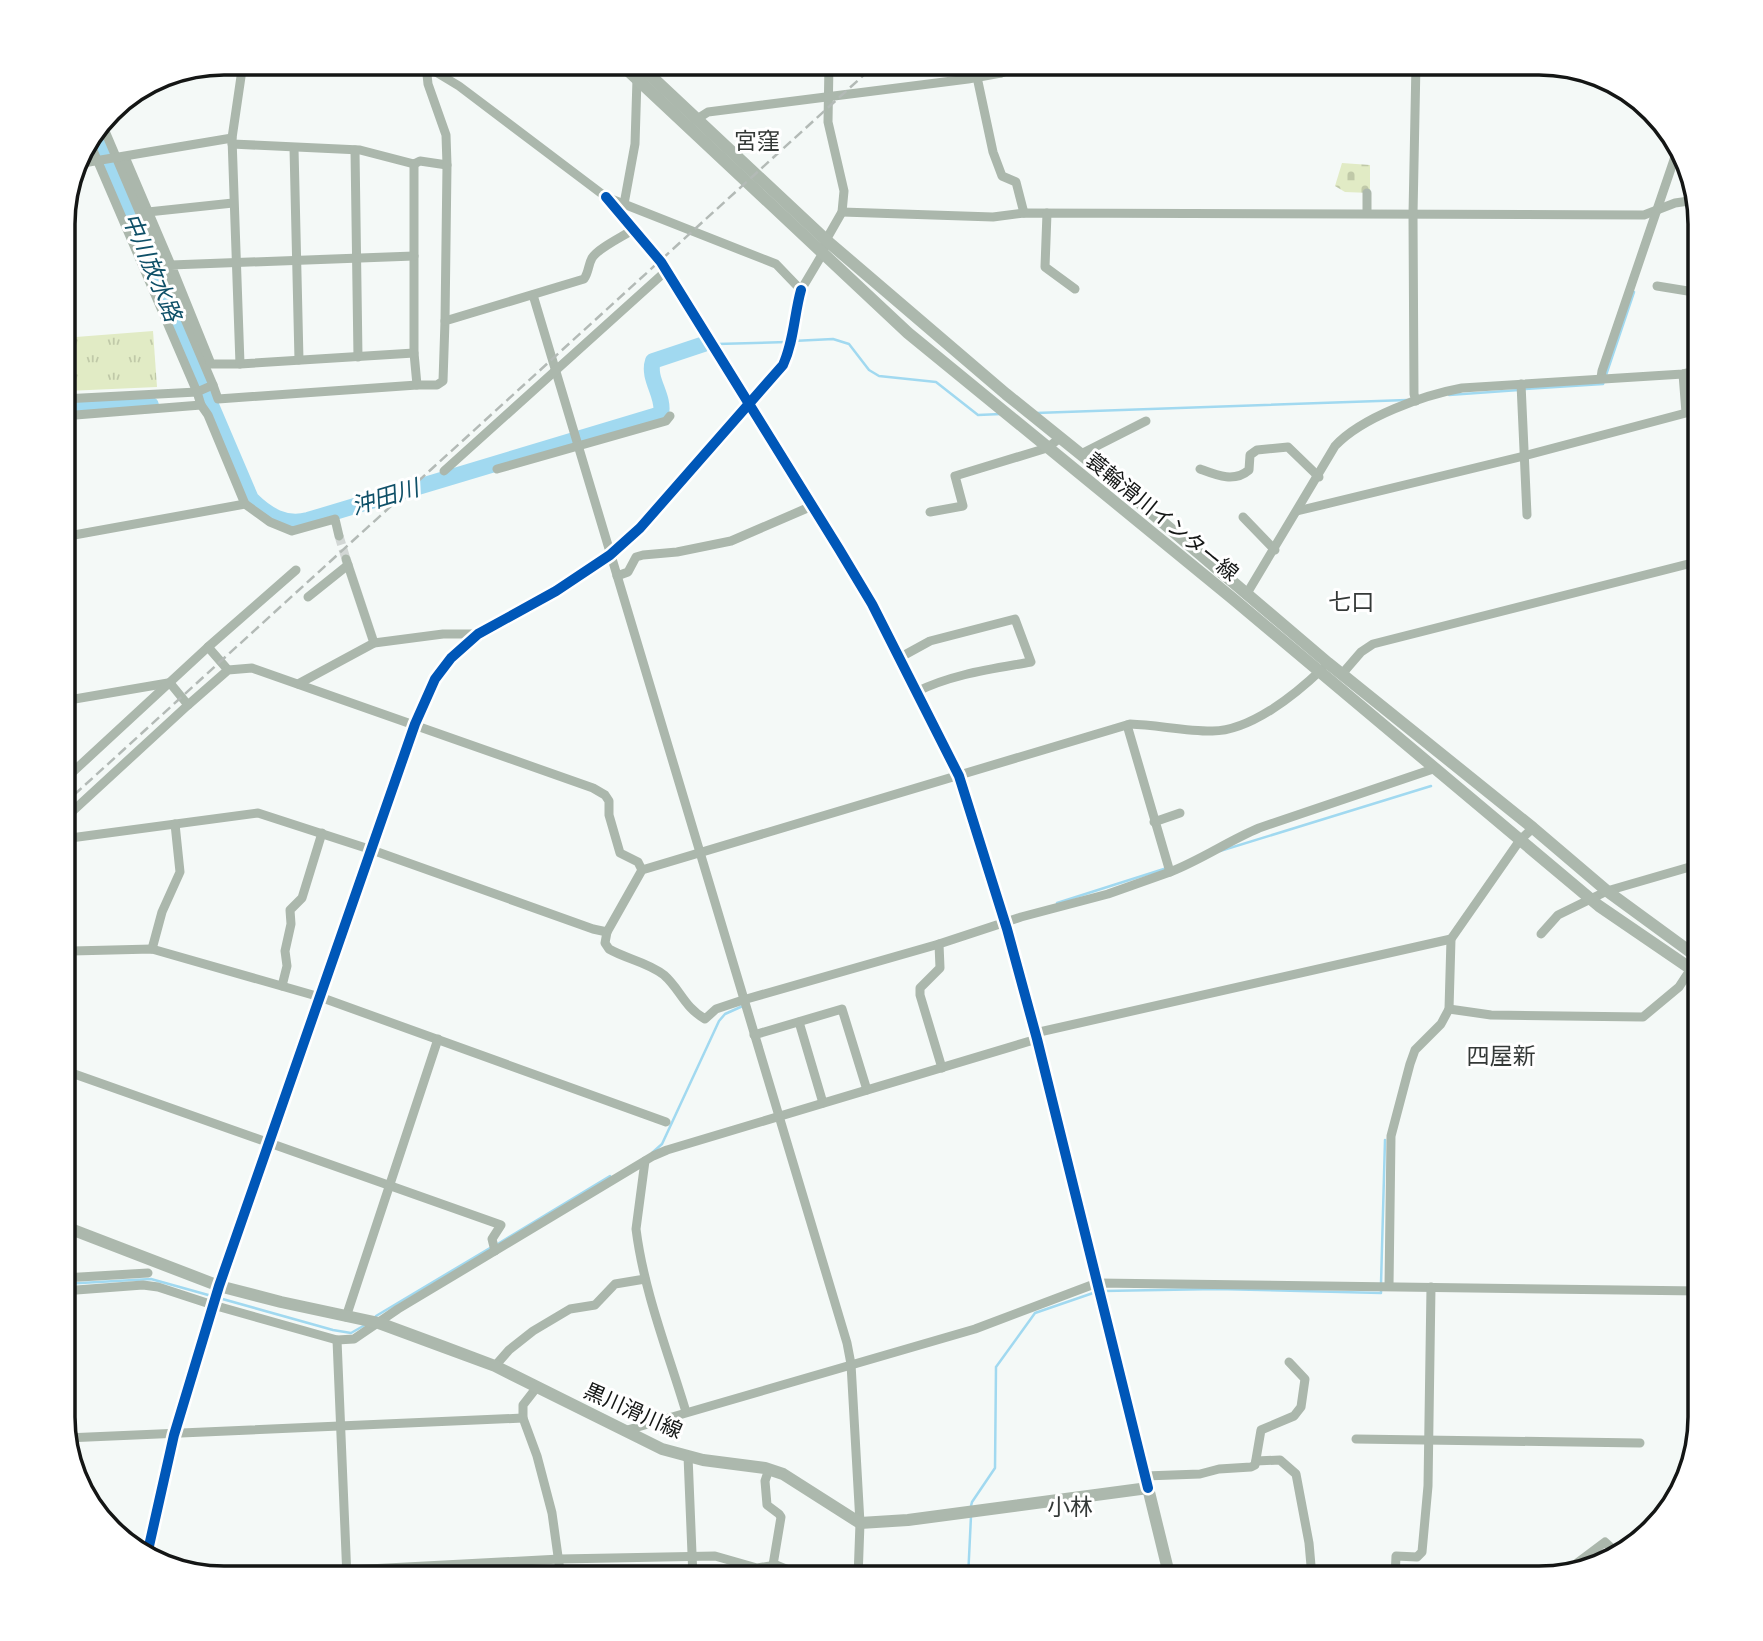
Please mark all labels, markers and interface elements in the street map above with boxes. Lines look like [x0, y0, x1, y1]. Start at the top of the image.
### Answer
district label: 宮窪 [734, 124, 780, 156]
water label: 中川放水路 [116, 207, 191, 328]
street label: 蓑輪滑川インター線 [1080, 446, 1245, 587]
water label: 沖田川 [347, 470, 425, 521]
district label: 七口 [1328, 585, 1374, 617]
district label: 四屋新 [1467, 1039, 1536, 1071]
street label: 黒川滑川線 [580, 1376, 687, 1444]
district label: 小林 [1047, 1490, 1093, 1522]

